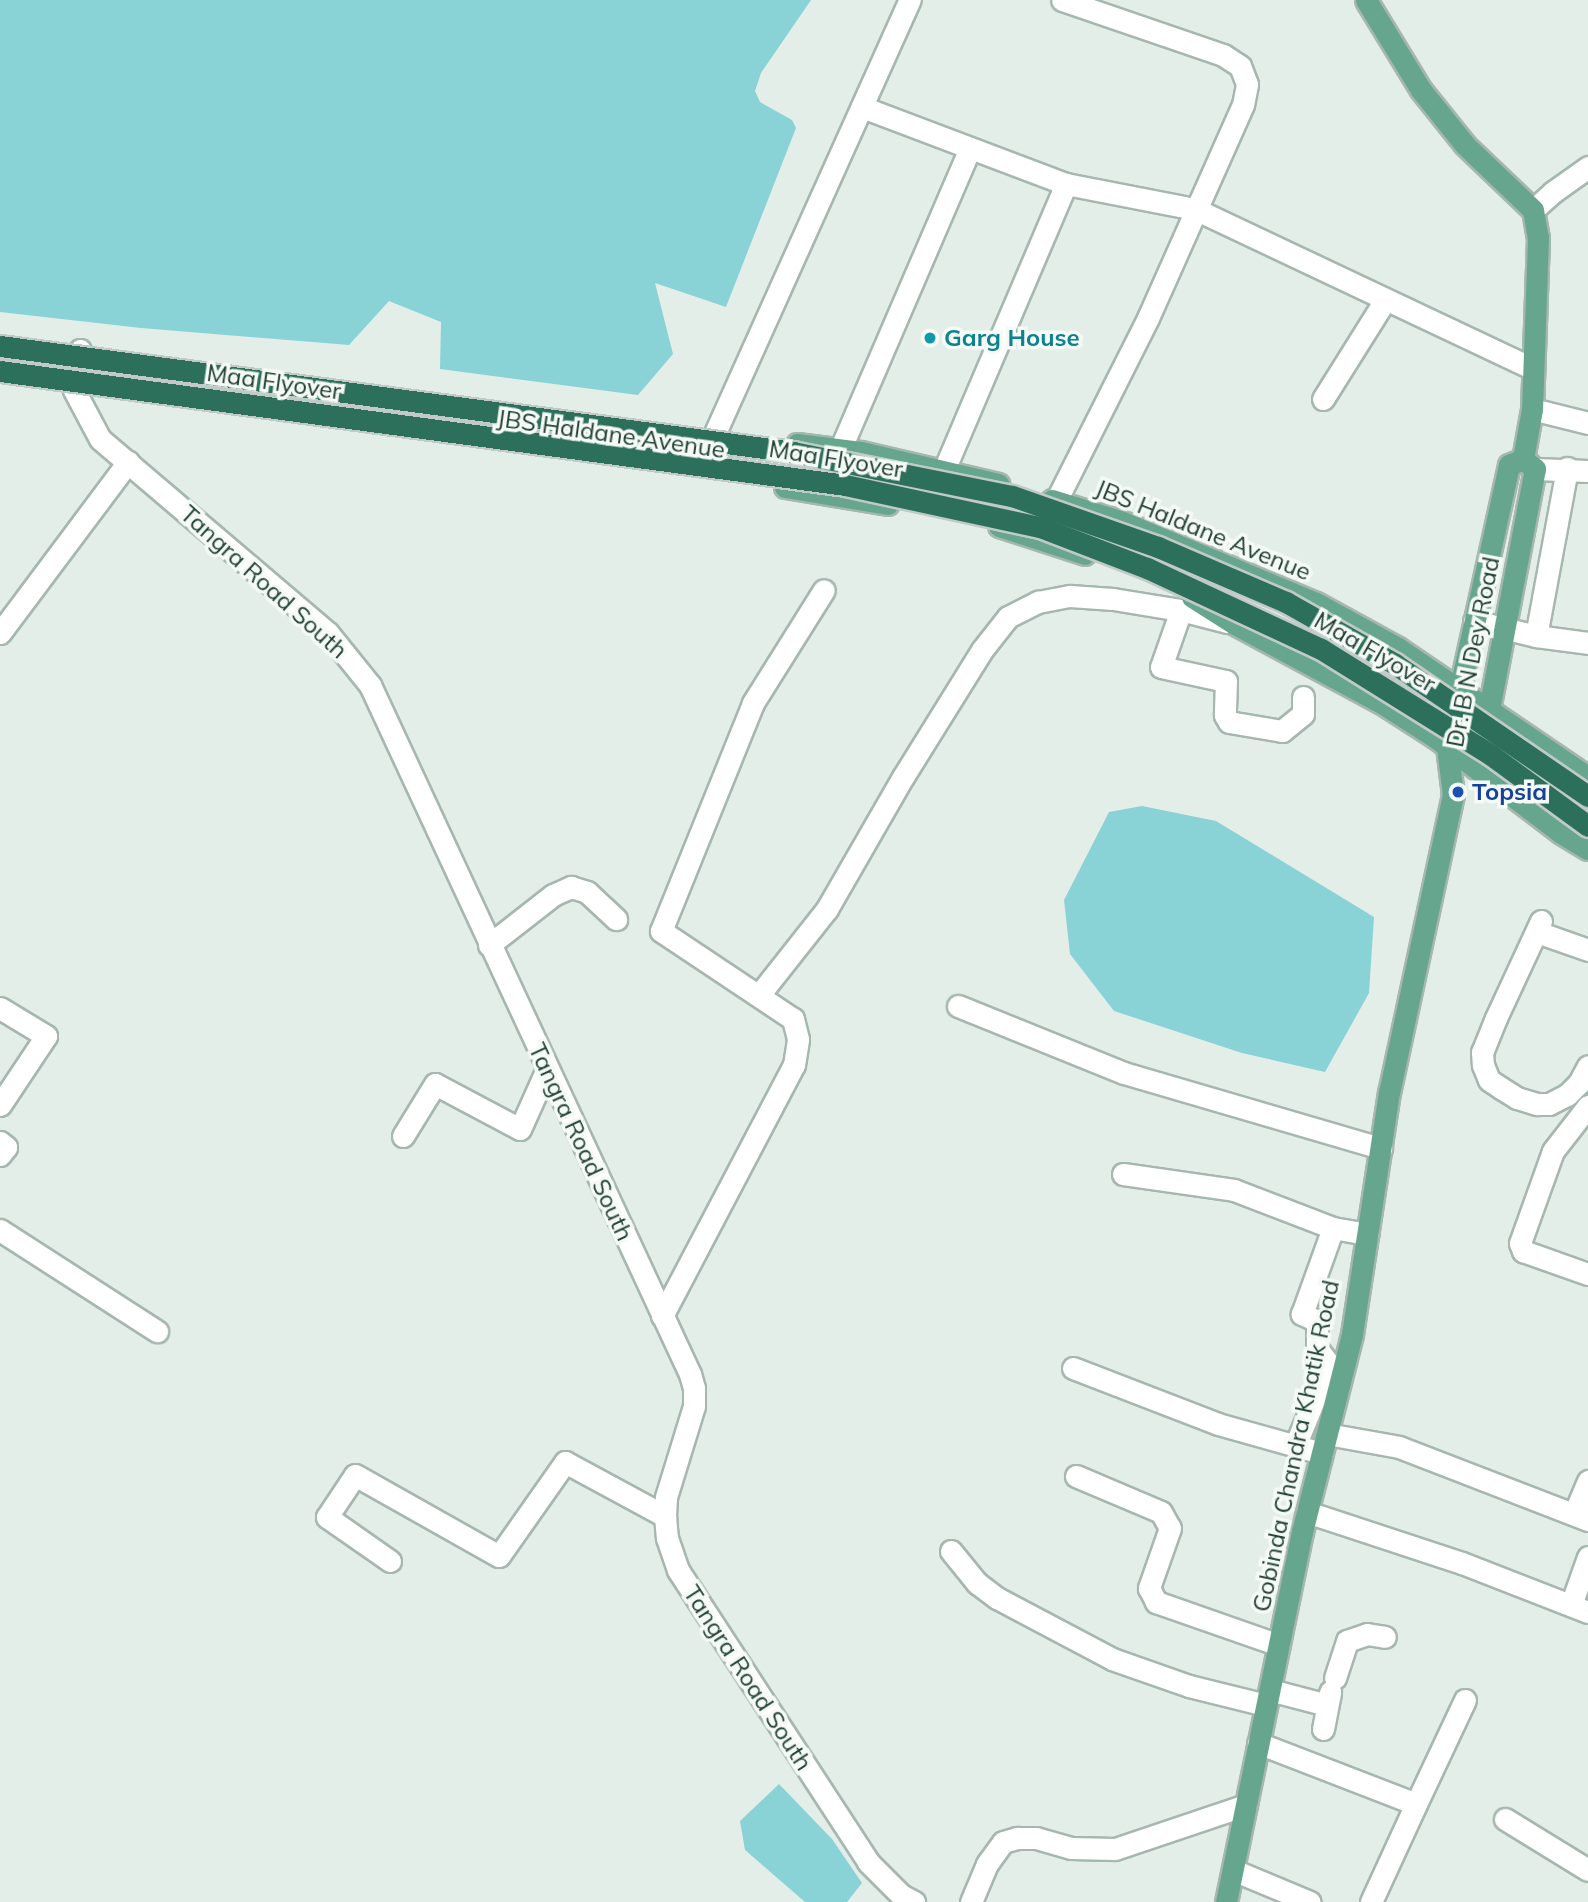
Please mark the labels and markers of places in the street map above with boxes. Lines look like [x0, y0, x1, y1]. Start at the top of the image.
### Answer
place label: Garg House [944, 324, 1080, 352]
marker: Garg House [922, 330, 938, 346]
place label: Topsia [1472, 778, 1547, 806]
marker: Topsia [1450, 784, 1466, 800]

